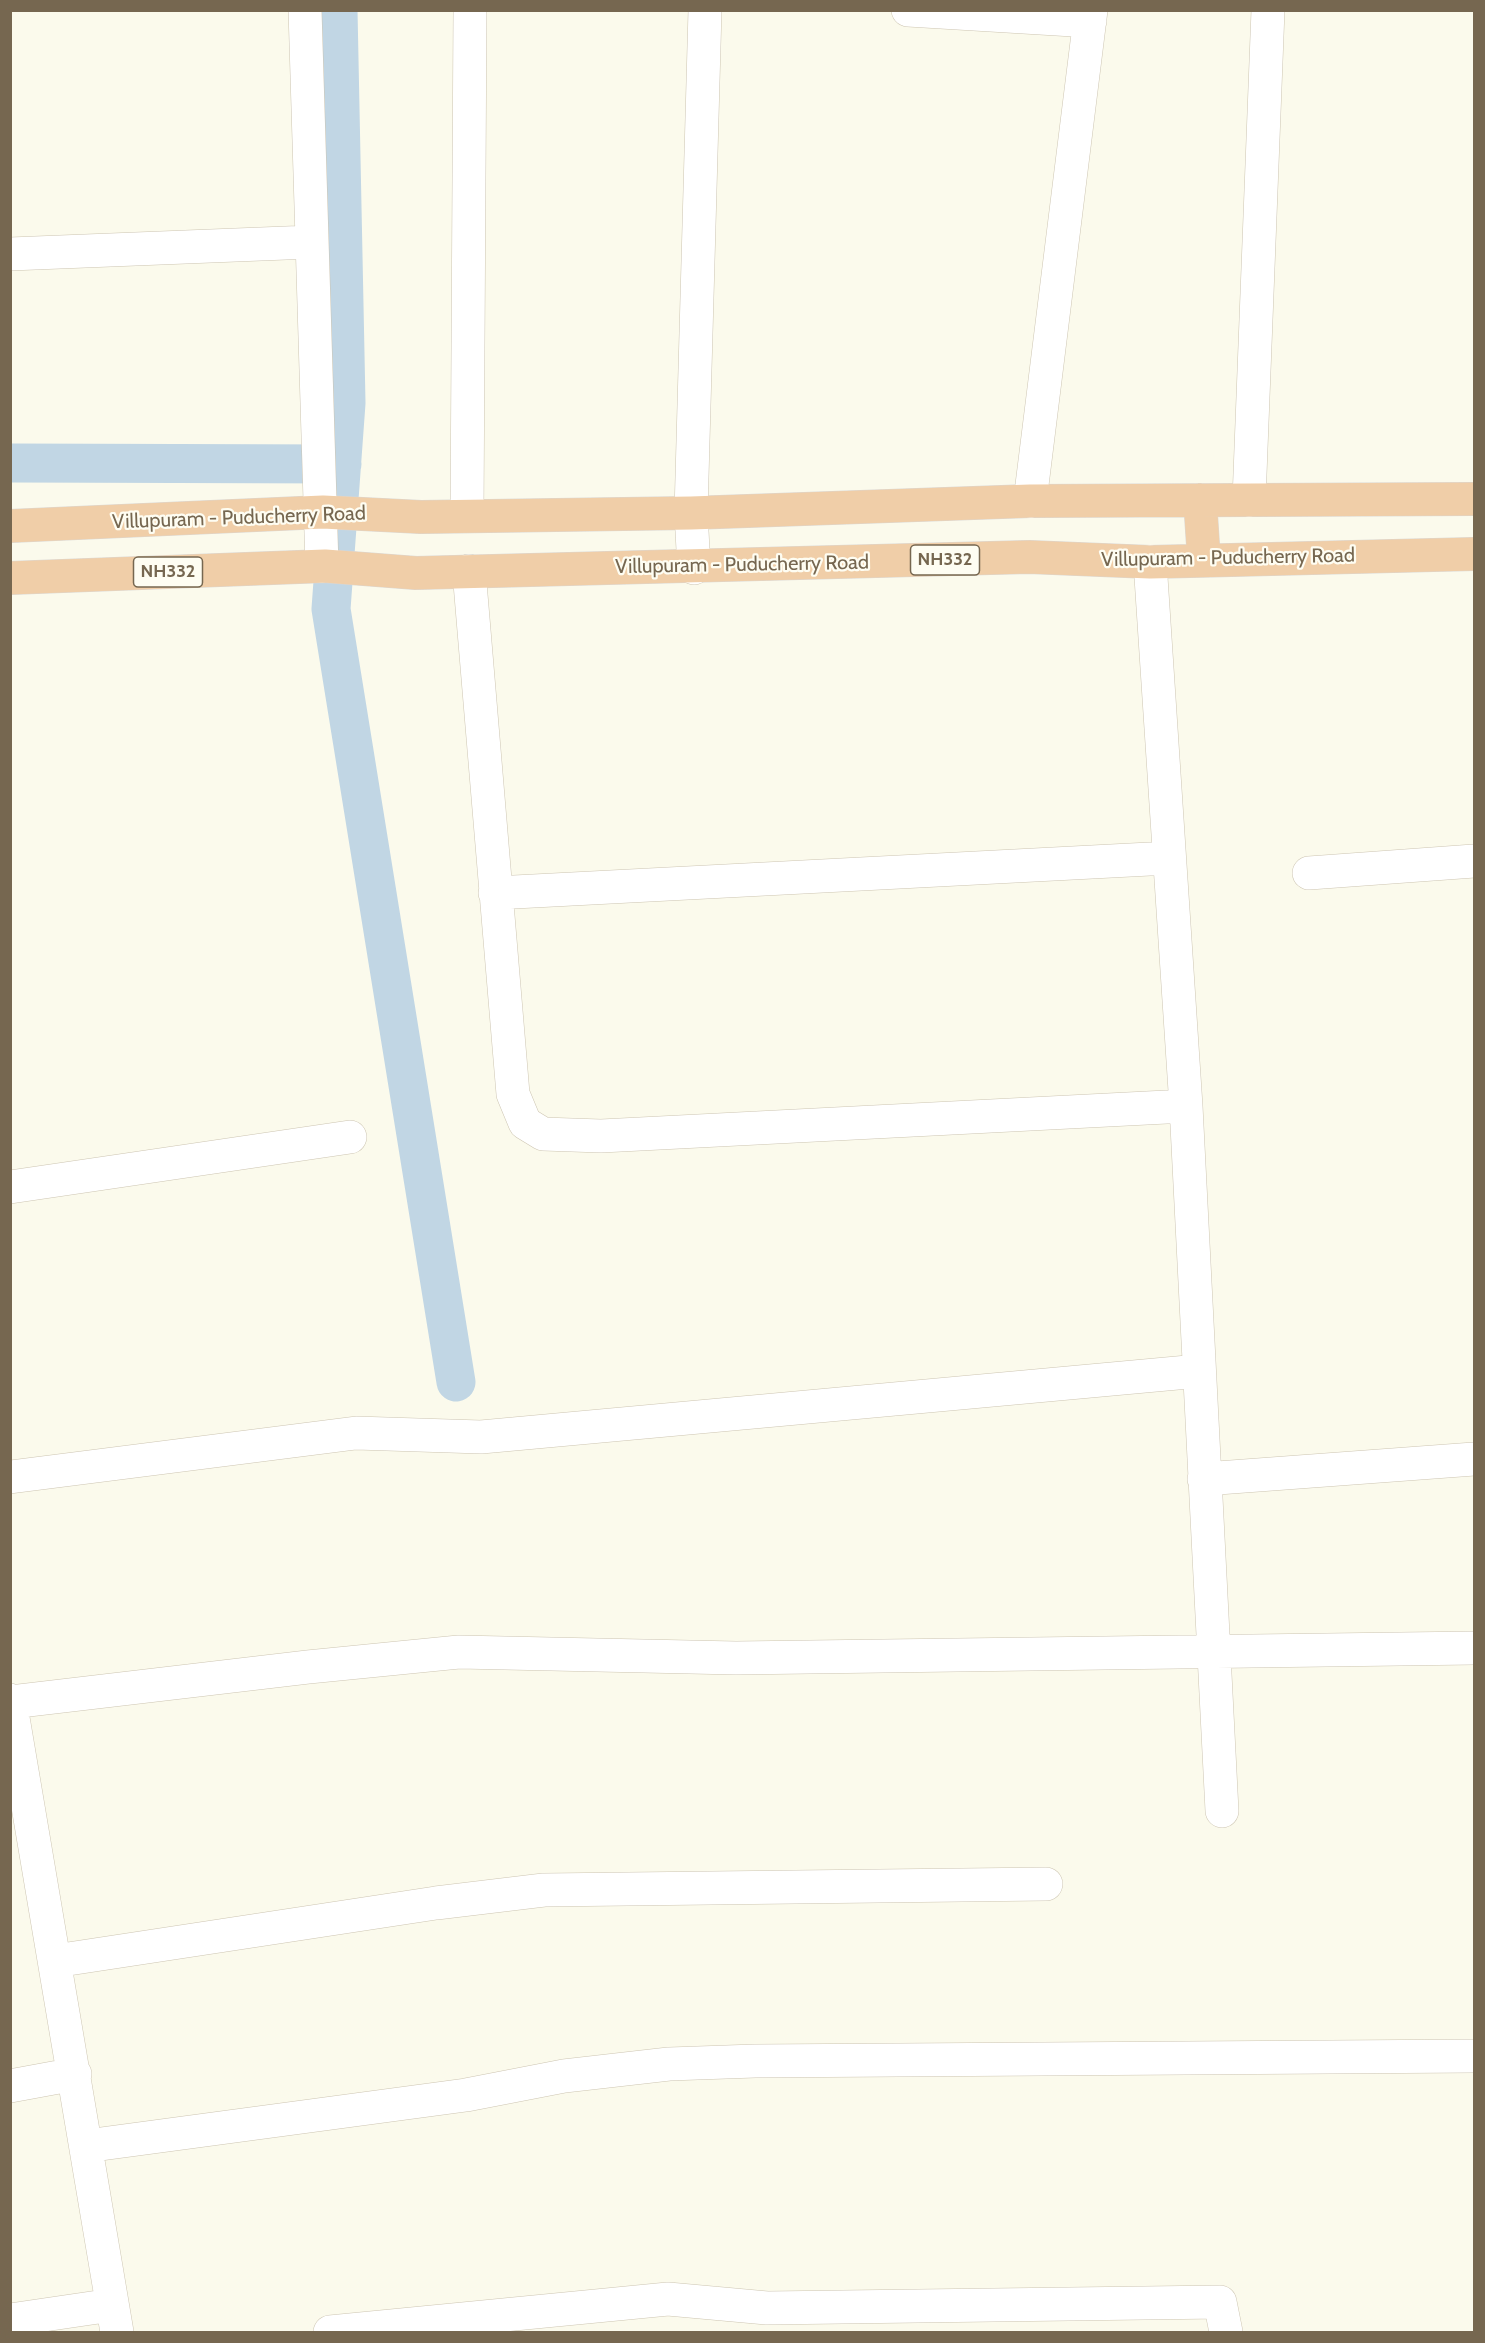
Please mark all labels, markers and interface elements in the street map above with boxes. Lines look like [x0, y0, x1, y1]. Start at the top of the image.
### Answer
street label: Villupuram - Puducherry Road [112, 502, 366, 534]
street label: Villupuram - Puducherry Road [1101, 544, 1355, 572]
road number: NH332 [910, 545, 980, 575]
street label: Villupuram - Puducherry Road [615, 551, 869, 579]
road number: NH332 [134, 557, 202, 587]

